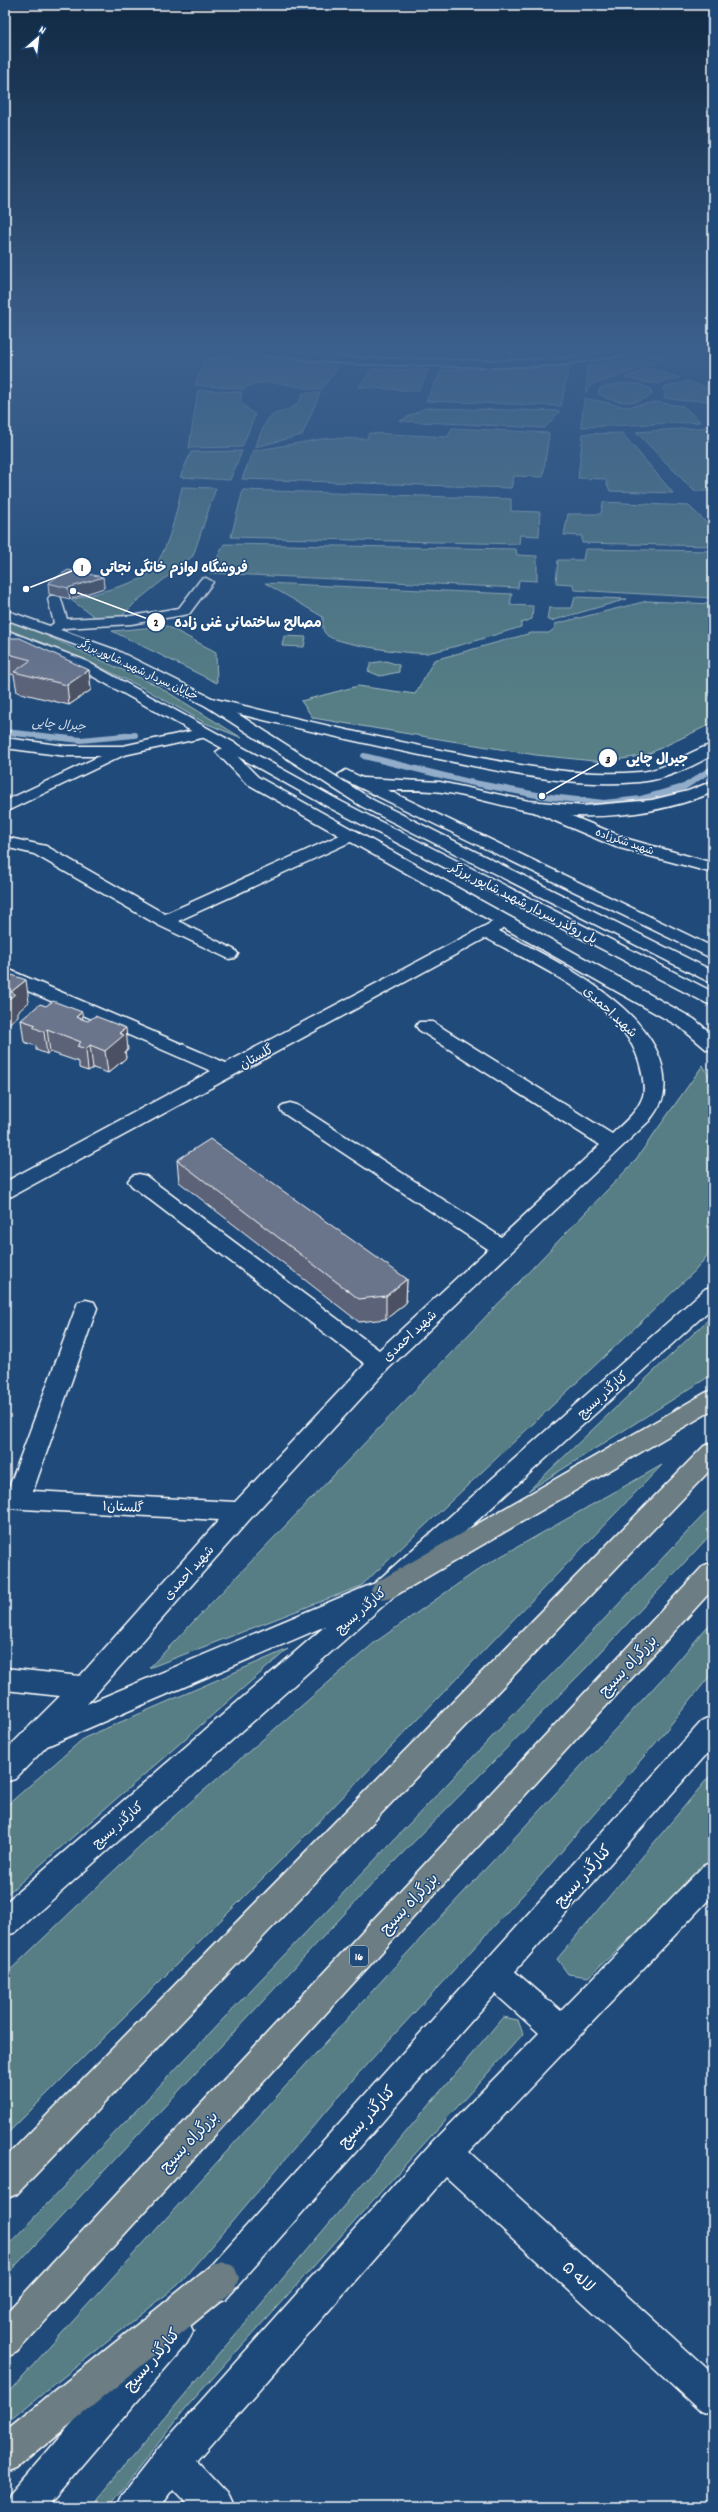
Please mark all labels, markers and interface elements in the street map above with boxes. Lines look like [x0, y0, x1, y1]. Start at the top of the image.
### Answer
north arrow [18, 18, 58, 58]
text: N [36, 23, 48, 40]
callout: فروشگاه لوازم خانگی نجاتی [72, 554, 256, 580]
text: فروشگاه لوازم خانگی نجاتی [100, 558, 248, 579]
text: 1 [81, 560, 84, 577]
callout: مصالح ساختمانی غنی زاده [146, 609, 329, 635]
text: مصالح ساختمانی غنی زاده [174, 614, 322, 634]
text: 2 [153, 615, 159, 632]
street label: خیابان سردار شهید شاپور برزگر [75, 636, 200, 705]
water label: جیرال چایی [31, 715, 87, 736]
callout: جیرال چایی [598, 745, 696, 771]
text: جیرال چایی [626, 750, 688, 770]
text: 3 [605, 752, 611, 769]
street label: شهید شکرزاده [593, 825, 656, 860]
street label: پل روگذر سردار شهید شاپور برزگر [445, 858, 600, 950]
street label: شهید احمدی [578, 983, 641, 1043]
street label: گلستان [237, 1041, 278, 1075]
street label: شهید احمدی [379, 1307, 442, 1367]
street label: کنارگذر بسیج [574, 1368, 634, 1424]
street label: گلستان۱ [102, 1498, 144, 1519]
street label: شهید احمدی [160, 1542, 220, 1605]
street label: کنارگذر بسیج [332, 1584, 392, 1640]
street label: بزرگراه بسیج [594, 1631, 664, 1703]
street label: کنارگذر بسیج [89, 1798, 149, 1854]
street label: کنارگذر بسیج [550, 1840, 618, 1913]
street label: بزرگراه بسیج [375, 1869, 445, 1941]
road number: 16 [350, 1946, 368, 1966]
street label: کنارگذر بسیج [334, 2081, 402, 2154]
street label: بزرگراه بسیج [155, 2107, 225, 2179]
street label: لاله ۵ [556, 2257, 599, 2299]
street label: کنارگذر بسیج [119, 2324, 187, 2397]

